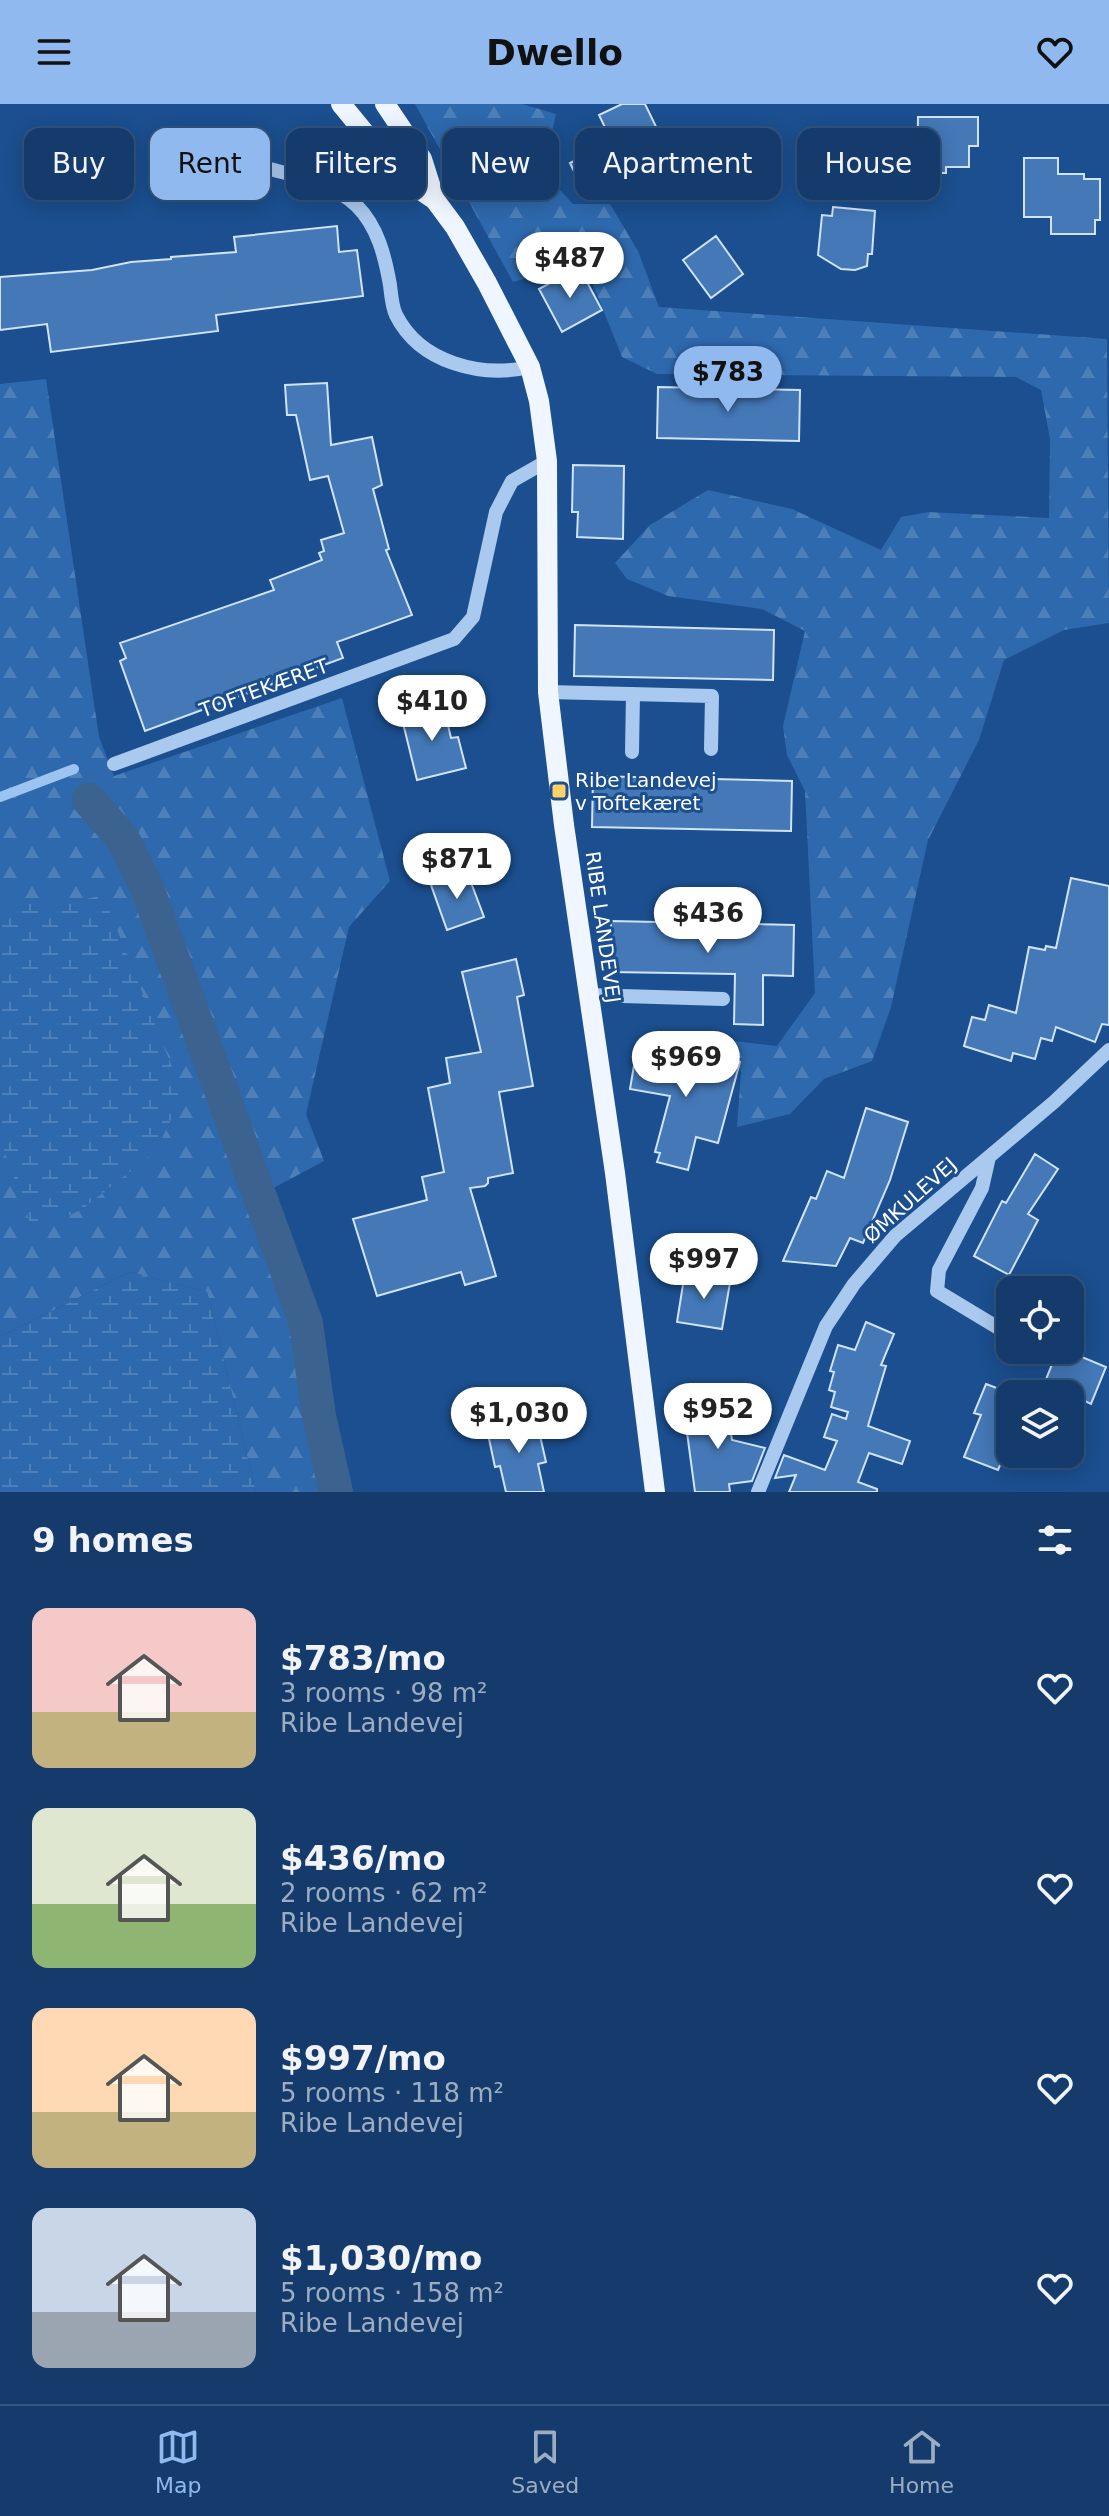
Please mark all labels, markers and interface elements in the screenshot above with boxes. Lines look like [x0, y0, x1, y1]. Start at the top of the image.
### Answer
icon: menu [32, 30, 76, 74]
icon: heart [1033, 30, 1077, 74]
text: Dwello [486, 32, 623, 73]
chip: Buy [24, 128, 134, 200]
chip: Rent [150, 128, 270, 200]
chip: Filters [286, 128, 426, 200]
chip: New [442, 128, 559, 200]
chip: Apartment [575, 128, 781, 200]
chip: House [797, 128, 940, 200]
pin: $487 [523, 232, 617, 300]
text: $487 [534, 243, 606, 273]
pin: $783 [681, 346, 775, 414]
text: $783 [692, 357, 764, 387]
street label: TOFTEKÆRET [195, 653, 332, 723]
pin: $410 [385, 675, 479, 743]
text: $410 [396, 686, 468, 716]
place label: Ribe Landevej v Toftekæret [575, 768, 717, 815]
marker: Ribe Landevej v Toftekæret [550, 782, 568, 800]
pin: $871 [410, 833, 504, 901]
text: $871 [421, 844, 493, 874]
street label: RIBE LANDEVEJ [580, 850, 626, 1004]
pin: $436 [661, 887, 755, 955]
text: $436 [672, 898, 744, 928]
pin: $969 [639, 1031, 733, 1099]
text: $969 [650, 1042, 722, 1072]
street label: ØMKULEVEJ [859, 1152, 961, 1248]
pin: $997 [657, 1233, 751, 1301]
text: $997 [668, 1244, 740, 1274]
map controls [996, 1276, 1084, 1468]
button: locate [996, 1276, 1084, 1364]
button: layers [996, 1380, 1084, 1468]
pin: $952 [671, 1383, 765, 1451]
pin: $1,030 [454, 1387, 584, 1455]
text: $952 [682, 1394, 754, 1424]
text: $1,030 [469, 1398, 569, 1428]
icon: filters [1033, 1518, 1077, 1562]
text: 9 homes [32, 1520, 194, 1560]
text: $783/mo [280, 1638, 446, 1678]
icon: home [96, 1640, 192, 1736]
icon: heart [1033, 1666, 1077, 1710]
text: 3 rooms · 98 m² [280, 1678, 488, 1708]
text: Ribe Landevej [280, 1708, 464, 1738]
text: $436/mo [280, 1838, 446, 1878]
icon: home [96, 1840, 192, 1936]
icon: heart [1033, 1866, 1077, 1910]
text: 2 rooms · 62 m² [280, 1878, 488, 1908]
text: Ribe Landevej [280, 1908, 464, 1938]
text: $997/mo [280, 2038, 446, 2078]
icon: home [96, 2040, 192, 2136]
icon: heart [1033, 2066, 1077, 2110]
text: 5 rooms · 118 m² [280, 2078, 504, 2108]
text: Ribe Landevej [280, 2108, 464, 2138]
text: $1,030/mo [280, 2238, 482, 2278]
icon: home [96, 2240, 192, 2336]
icon: heart [1033, 2266, 1077, 2310]
text: 5 rooms · 158 m² [280, 2278, 504, 2308]
text: Ribe Landevej [280, 2308, 464, 2338]
tab: Map [155, 2425, 201, 2498]
tab: Saved [511, 2425, 579, 2498]
tab: Home [889, 2425, 954, 2498]

